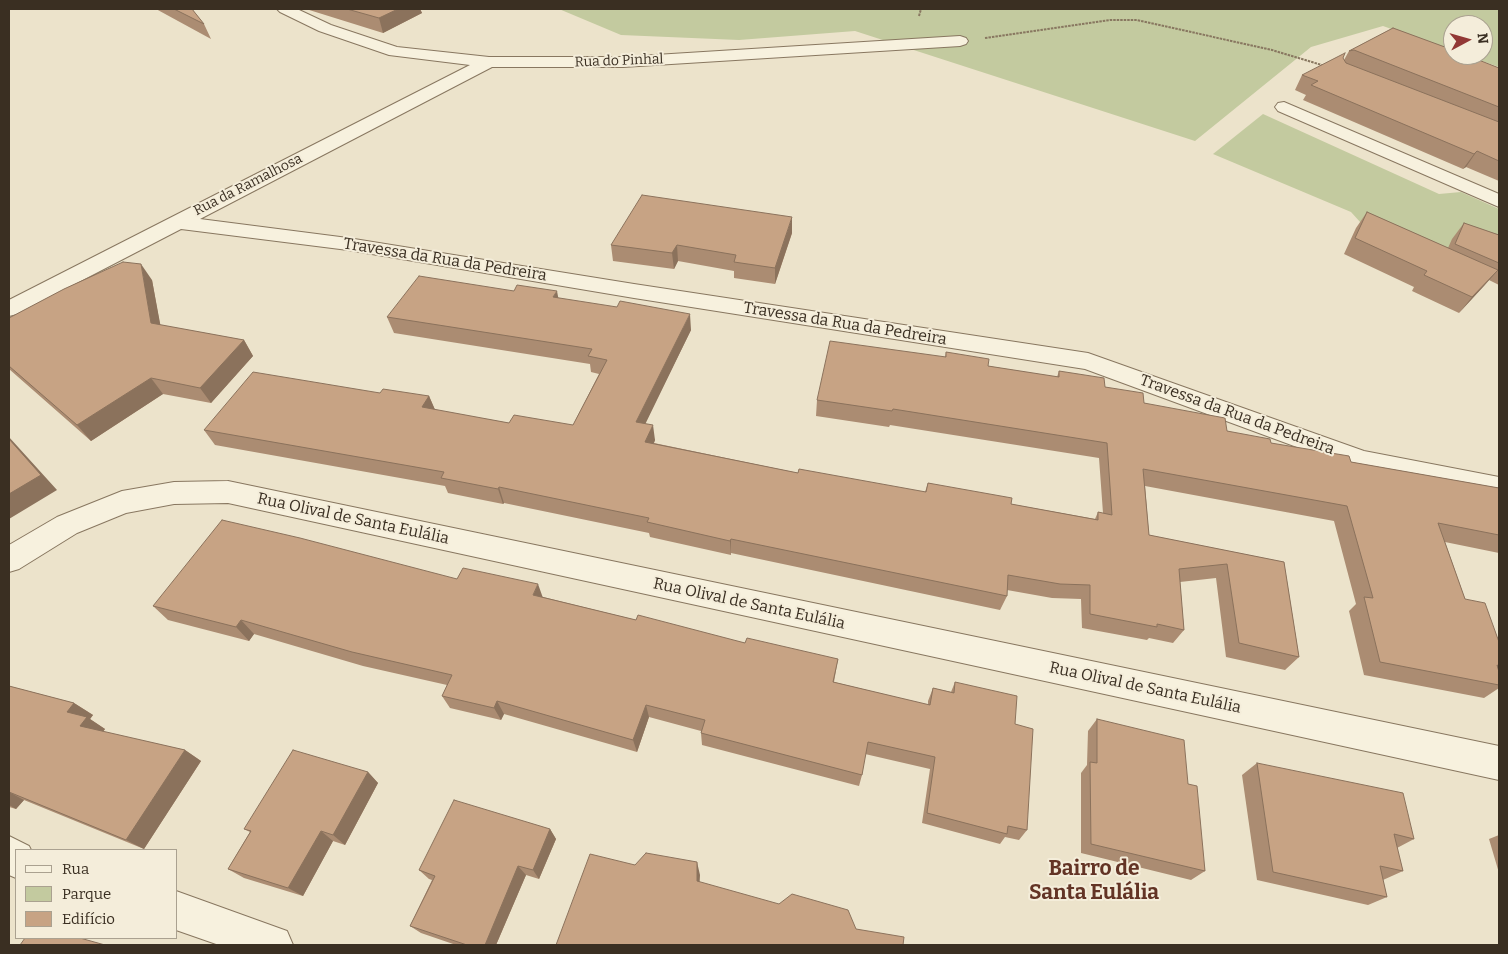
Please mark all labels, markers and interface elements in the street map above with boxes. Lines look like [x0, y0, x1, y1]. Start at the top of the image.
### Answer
north arrow [1443, 15, 1493, 65]
text: N [1473, 32, 1491, 45]
street label: Rua do Pinhal [574, 51, 664, 71]
street label: Rua da Ramalhosa [191, 150, 305, 220]
street label: Travessa da Rua da Pedreira [342, 234, 548, 286]
street label: Travessa da Rua da Pedreira [742, 298, 948, 350]
street label: Travessa da Rua da Pedreira [1137, 371, 1337, 459]
street label: Rua Olival de Santa Eulália [255, 489, 451, 549]
street label: Rua Olival de Santa Eulália [651, 574, 847, 634]
street label: Rua Olival de Santa Eulália [1047, 658, 1243, 718]
legend [15, 849, 178, 939]
district label: Bairro de Santa Eulália [1029, 856, 1159, 906]
text: Rua [62, 860, 89, 878]
text: Parque [62, 885, 111, 903]
text: Edifício [62, 910, 115, 928]

